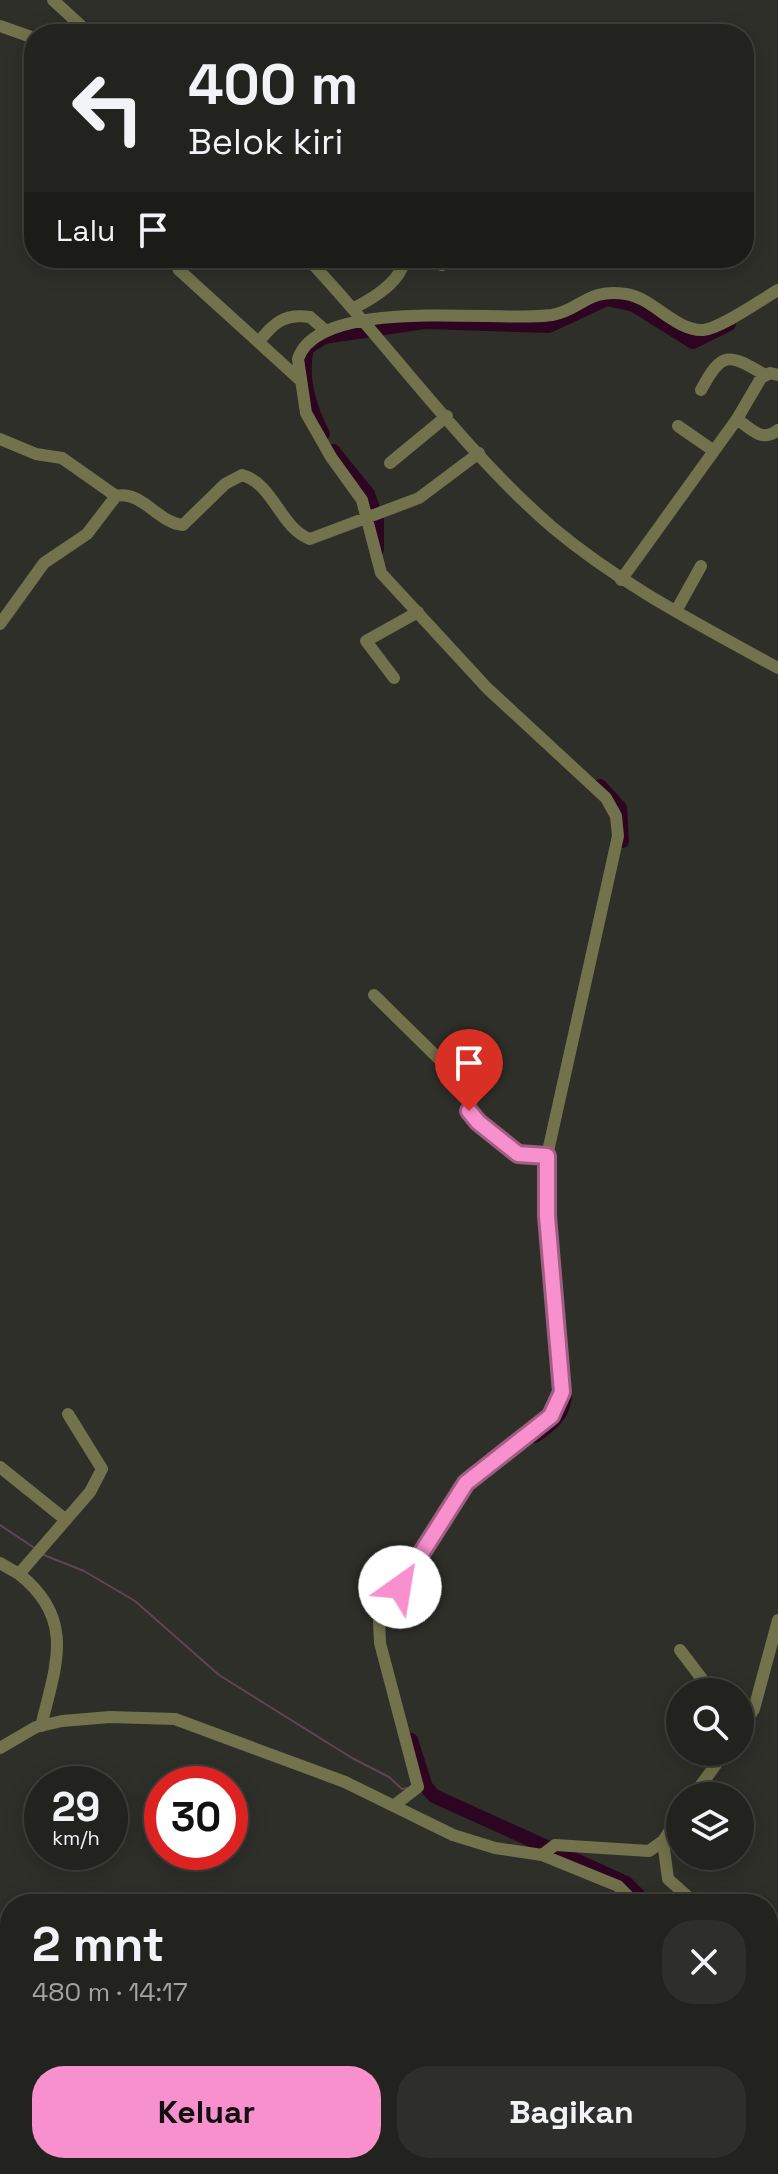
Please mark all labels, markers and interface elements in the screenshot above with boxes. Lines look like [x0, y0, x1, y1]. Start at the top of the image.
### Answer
text: 400 m [188, 49, 358, 120]
icon: left [56, 56, 160, 160]
text: Belok kiri [188, 119, 343, 165]
icon: arrive [131, 208, 175, 252]
text: Lalu [56, 211, 115, 250]
pin [435, 1029, 503, 1111]
icon: arrive [447, 1041, 491, 1085]
position arrow [358, 1545, 442, 1629]
map controls [666, 1678, 754, 1870]
button: search [666, 1678, 754, 1766]
speed limit sign: 30 [144, 1766, 248, 1870]
text: 29 [52, 1782, 100, 1833]
button: layers [666, 1782, 754, 1870]
text: km/h [52, 1825, 100, 1851]
text: 2 mnt [32, 1914, 164, 1975]
button: close [662, 1920, 746, 2004]
text: 480 m · 14:17 [32, 1975, 188, 2009]
button: Keluar [32, 2066, 381, 2158]
button: Bagikan [397, 2066, 746, 2158]

